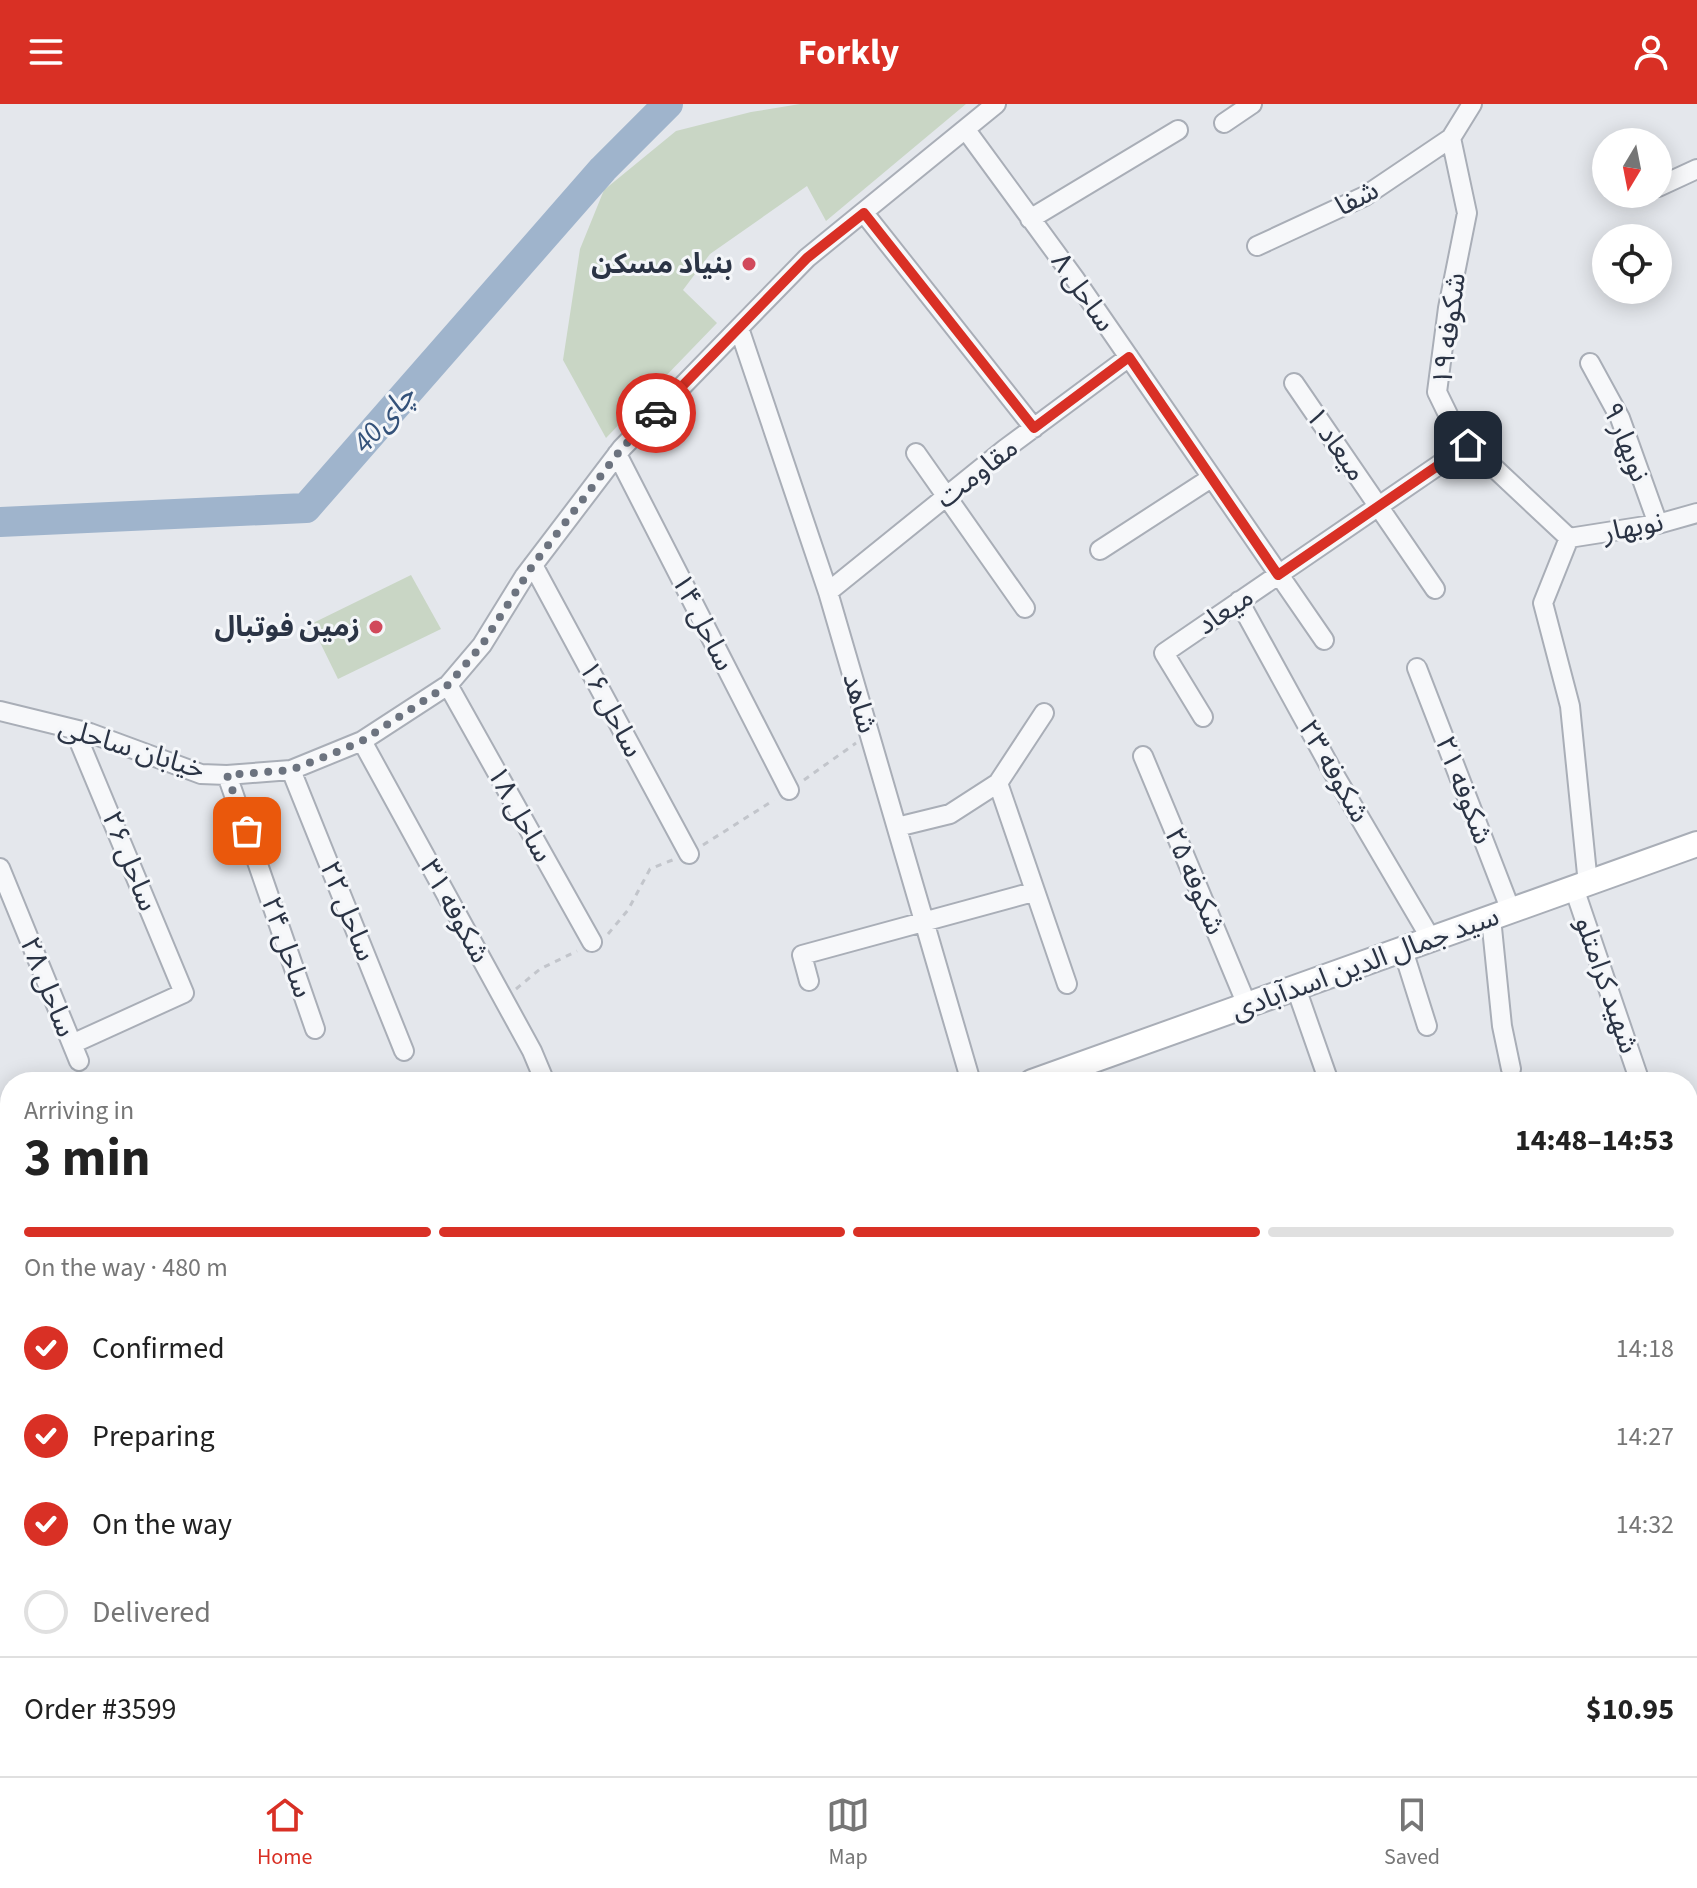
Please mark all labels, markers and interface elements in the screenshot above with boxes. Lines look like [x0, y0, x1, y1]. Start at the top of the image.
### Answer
text: Forkly [798, 27, 899, 78]
icon: menu [24, 30, 68, 74]
icon: person [1629, 30, 1673, 74]
north arrow [1592, 128, 1672, 208]
map controls [1592, 128, 1672, 304]
street label: شفا [1328, 170, 1386, 226]
button: locate [1592, 224, 1672, 304]
place label: بنیاد مسکن [591, 244, 733, 284]
street label: ساحل ۸ [1041, 244, 1125, 340]
marker: بنیاد مسکن [740, 255, 758, 273]
street label: شکوفه ۱۹ [1422, 270, 1476, 388]
courier [616, 373, 696, 453]
water label: 40چای [342, 375, 426, 463]
icon: car [634, 391, 678, 435]
street label: نوبهار ۹ [1592, 396, 1660, 488]
street label: میعاد ۱ [1296, 399, 1376, 489]
pin [1434, 411, 1502, 479]
icon: home [1446, 423, 1490, 467]
street label: مقاومت [927, 428, 1027, 518]
street label: نوبهار [1598, 502, 1667, 553]
street label: ساحل ۱۴ [661, 566, 745, 678]
street label: میعاد [1188, 577, 1262, 645]
place label: زمین فوتبال [215, 607, 360, 647]
marker: زمین فوتبال [367, 618, 385, 636]
street label: ساحل ۱۶ [569, 653, 653, 765]
street label: شاهد [832, 668, 888, 738]
street label: خیابان ساحلی [54, 707, 210, 789]
street label: شکوفه ۲۳ [1288, 712, 1380, 830]
street label: شکوفه ۲۱ [1425, 730, 1503, 850]
street label: ساحل ۱۸ [477, 759, 563, 869]
pin [213, 797, 281, 865]
street label: ساحل ۲۶ [92, 805, 168, 917]
icon: bag [225, 809, 269, 853]
street label: شکوفه ۲۵ [1154, 821, 1236, 941]
street label: شکوفه ۳۱ [410, 852, 500, 970]
street label: ساحل ۲۲ [310, 855, 386, 967]
street label: ساحل ۲۴ [251, 891, 323, 1003]
street label: سید جمال الدین اسدآبادی [1225, 896, 1505, 1030]
street label: شهید کرامتلو [1565, 911, 1649, 1059]
street label: ساحل ۲۸ [10, 931, 86, 1043]
text: Arriving in [24, 1092, 134, 1129]
text: 14:48–14:53 [1515, 1119, 1674, 1162]
text: 3 min [24, 1122, 151, 1196]
text: On the way · 480 m [24, 1249, 228, 1286]
icon: check [24, 1326, 68, 1370]
text: Confirmed [92, 1327, 225, 1370]
text: 14:18 [1616, 1330, 1674, 1367]
icon: check [24, 1414, 68, 1458]
text: Preparing [92, 1415, 215, 1458]
text: 14:27 [1616, 1418, 1674, 1455]
icon: check [24, 1502, 68, 1546]
text: On the way [92, 1503, 232, 1546]
text: 14:32 [1616, 1506, 1674, 1543]
text: Delivered [92, 1591, 211, 1634]
text: Order #3599 [24, 1688, 177, 1731]
text: $10.95 [1586, 1688, 1674, 1731]
tab: Home [257, 1793, 312, 1873]
tab: Map [826, 1793, 870, 1873]
tab: Saved [1384, 1793, 1440, 1873]

